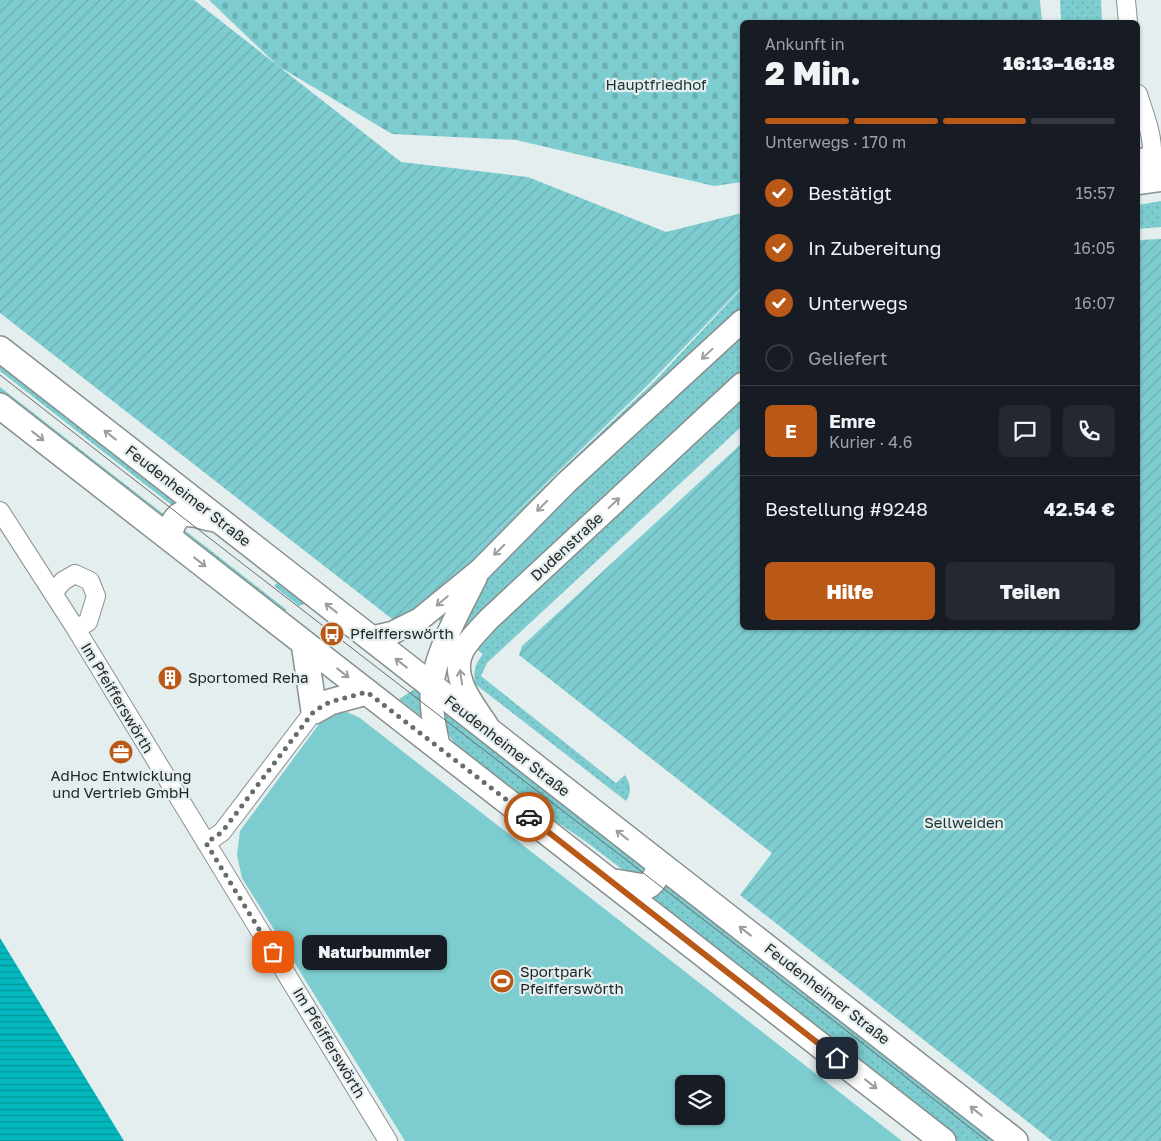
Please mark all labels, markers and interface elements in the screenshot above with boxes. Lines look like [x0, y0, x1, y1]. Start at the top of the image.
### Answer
text: Ankunft in [765, 34, 845, 54]
text: 16:13–16:18 [1003, 51, 1115, 74]
text: 2 Min. [765, 54, 861, 92]
park label: Hauptfriedhof [606, 75, 707, 93]
text: Unterwegs · 170 m [765, 132, 906, 152]
icon: check [765, 179, 793, 207]
text: Bestätigt [808, 181, 892, 204]
text: 15:57 [1075, 183, 1115, 203]
icon: check [765, 234, 793, 262]
text: In Zubereitung [808, 236, 941, 259]
text: 16:05 [1074, 238, 1115, 258]
icon: check [765, 289, 793, 317]
text: Unterwegs [808, 291, 908, 314]
text: 16:07 [1074, 293, 1115, 313]
text: Geliefert [808, 346, 888, 369]
one-way arrow [700, 348, 713, 360]
button: chat [999, 405, 1051, 457]
button: phone [1063, 405, 1115, 457]
text: Emre [829, 409, 876, 432]
text: E [785, 419, 797, 442]
one-way arrow [32, 430, 45, 441]
one-way arrow [104, 430, 117, 441]
text: Kurier · 4.6 [829, 432, 913, 452]
street label: Feudenheimer Straße [122, 441, 255, 550]
one-way arrow [608, 497, 621, 509]
text: Bestellung #9248 [765, 497, 928, 520]
text: 42.54 € [1044, 497, 1115, 520]
one-way arrow [537, 500, 549, 512]
street label: Dudenstraße [526, 508, 606, 584]
one-way arrow [493, 544, 505, 556]
one-way arrow [194, 556, 207, 567]
button: Hilfe [765, 562, 935, 620]
button: Teilen [945, 562, 1115, 620]
one-way arrow [436, 595, 449, 606]
one-way arrow [324, 603, 337, 614]
bus stop icon: Pfeifferswörth [319, 621, 345, 647]
place label: Pfeifferswörth [350, 624, 454, 642]
street label: Im Pfeifferswörth [78, 639, 158, 756]
one-way arrow [394, 657, 407, 668]
building icon: Sportomed Reha [157, 665, 183, 691]
place label: Sportomed Reha [188, 668, 308, 686]
one-way arrow [336, 668, 349, 679]
one-way arrow [456, 669, 466, 685]
street label: Feudenheimer Straße [441, 691, 574, 800]
office icon: AdHoc Entwicklung und Vertrieb GmbH [108, 739, 134, 765]
place label: AdHoc Entwicklung und Vertrieb GmbH [51, 766, 191, 801]
courier [504, 792, 554, 842]
icon: car [515, 803, 543, 831]
park label: Sellweiden [924, 813, 1004, 831]
one-way arrow [615, 830, 629, 840]
one-way arrow [739, 926, 752, 937]
pin [252, 931, 294, 973]
callout: Naturbummler [303, 934, 448, 970]
icon: bag [259, 938, 287, 966]
street label: Feudenheimer Straße [761, 939, 894, 1048]
text: Naturbummler [318, 942, 431, 962]
place label: Sportpark Pfeifferswörth [520, 962, 624, 997]
sports icon: Sportpark Pfeifferswörth [489, 968, 515, 994]
street label: Im Pfeifferswörth [290, 984, 370, 1101]
pin [816, 1037, 858, 1079]
icon: home [823, 1044, 851, 1072]
map controls [675, 1075, 725, 1125]
button: layers [675, 1075, 725, 1125]
one-way arrow [864, 1079, 877, 1090]
one-way arrow [969, 1106, 983, 1116]

